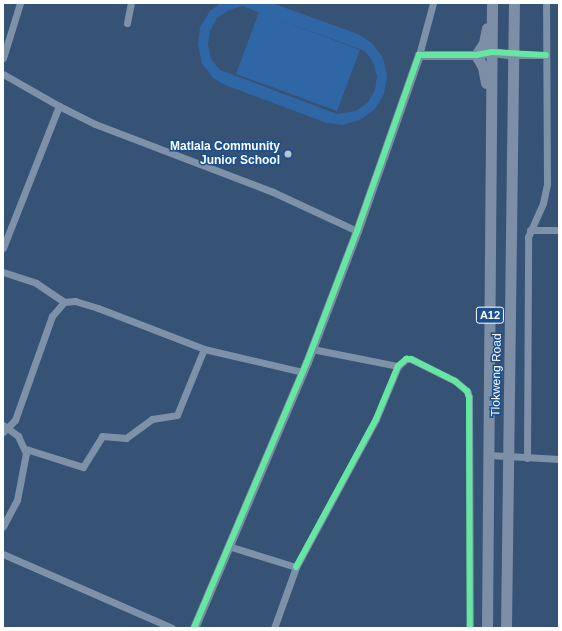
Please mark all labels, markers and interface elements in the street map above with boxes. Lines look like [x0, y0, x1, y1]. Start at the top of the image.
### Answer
place label: Matlala Community Junior School [170, 140, 280, 168]
marker: Matlala Community Junior School [283, 149, 293, 159]
road number: A12 [475, 306, 505, 324]
street label: Tlokweng Road [489, 333, 505, 417]

